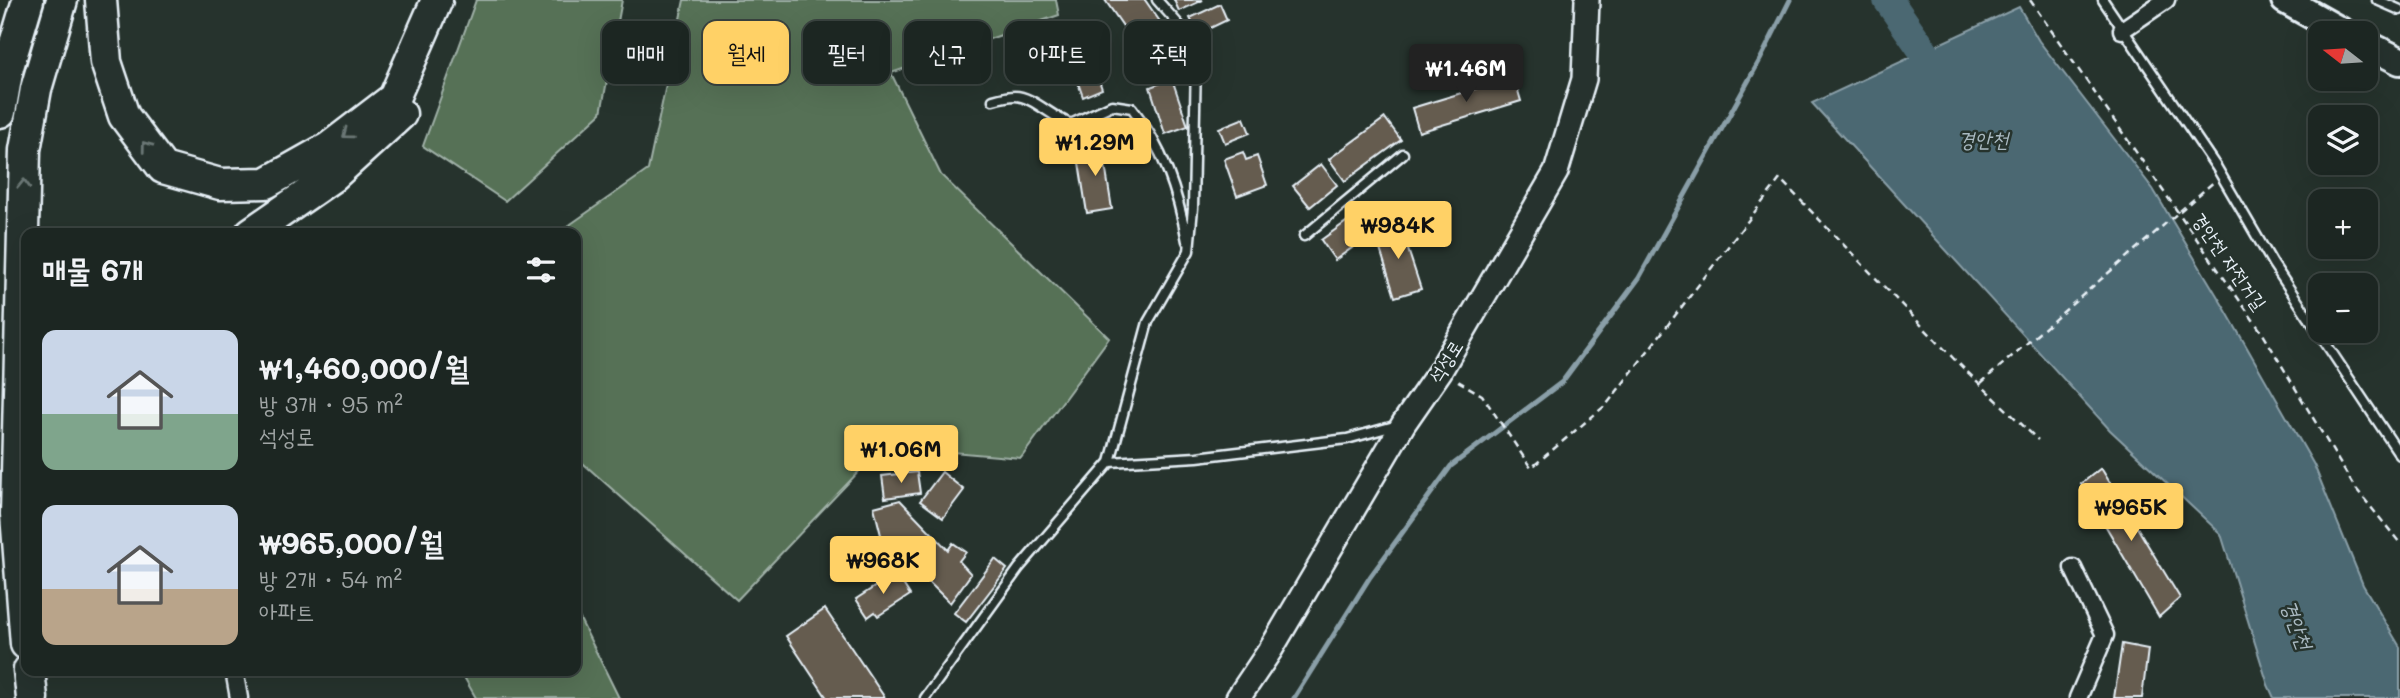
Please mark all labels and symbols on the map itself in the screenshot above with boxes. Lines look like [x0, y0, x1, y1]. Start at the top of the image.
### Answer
north arrow [2308, 21, 2378, 91]
pin: ₩1.46M [1409, 44, 1523, 104]
pin: ₩1.29M [1038, 118, 1152, 178]
one-way arrow [342, 125, 354, 138]
water label: 경안천 [1958, 125, 2010, 152]
one-way arrow [142, 141, 154, 154]
one-way arrow [16, 178, 31, 189]
pin: ₩984K [1349, 202, 1447, 261]
street label: 경안천 자전거길 [2187, 208, 2273, 314]
street label: 석성로 [1422, 335, 1468, 387]
pin: ₩1.06M [844, 426, 958, 485]
pin: ₩965K [2082, 484, 2180, 543]
pin: ₩968K [834, 536, 932, 596]
water label: 경안천 [2276, 595, 2320, 654]

